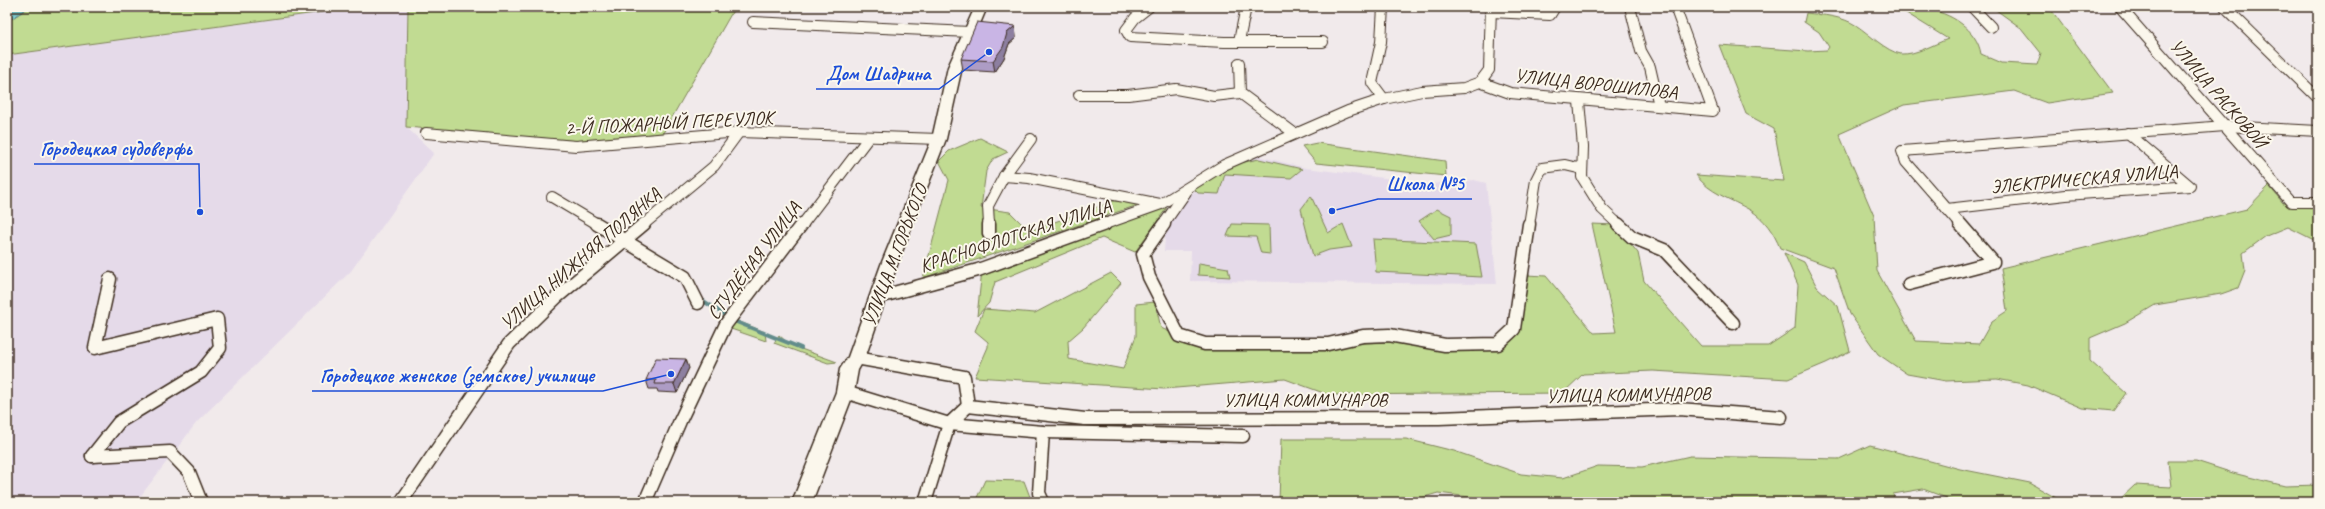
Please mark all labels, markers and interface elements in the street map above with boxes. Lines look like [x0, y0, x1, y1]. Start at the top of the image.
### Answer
street label: УЛИЦА РАСКОВОЙ [2164, 34, 2274, 155]
callout: Дом Шадрина [816, 57, 939, 89]
text: Дом Шадрина [826, 61, 932, 86]
street label: УЛИЦА ВОРОШИЛОВА [1513, 64, 1679, 105]
street label: 2-Й ПОЖАРНЫЙ ПЕРЕУЛОК [565, 105, 777, 140]
callout: Городецкая судоверфь [34, 132, 199, 164]
text: Городецкая судоверфь [40, 136, 193, 161]
street label: ЭЛЕКТРИЧЕСКАЯ УЛИЦА [1990, 159, 2179, 199]
callout: Школа №5 [1378, 167, 1472, 199]
text: Школа №5 [1386, 171, 1466, 196]
street label: УЛИЦА М.ГОРЬКОГО [857, 179, 934, 330]
street label: УЛИЦА НИЖНЯЯ ПОЛЯНКА [496, 182, 666, 335]
street label: КРАСНОФЛОТСКАЯ УЛИЦА [917, 194, 1114, 278]
street label: СТУДЁНАЯ УЛИЦА [702, 196, 806, 324]
callout: Городецкое женское (земское) училище [312, 359, 603, 391]
text: Городецкое женское (земское) училище [320, 363, 596, 389]
street label: УЛИЦА КОММУНАРОВ [1546, 382, 1712, 408]
street label: УЛИЦА КОММУНАРОВ [1223, 388, 1389, 412]

